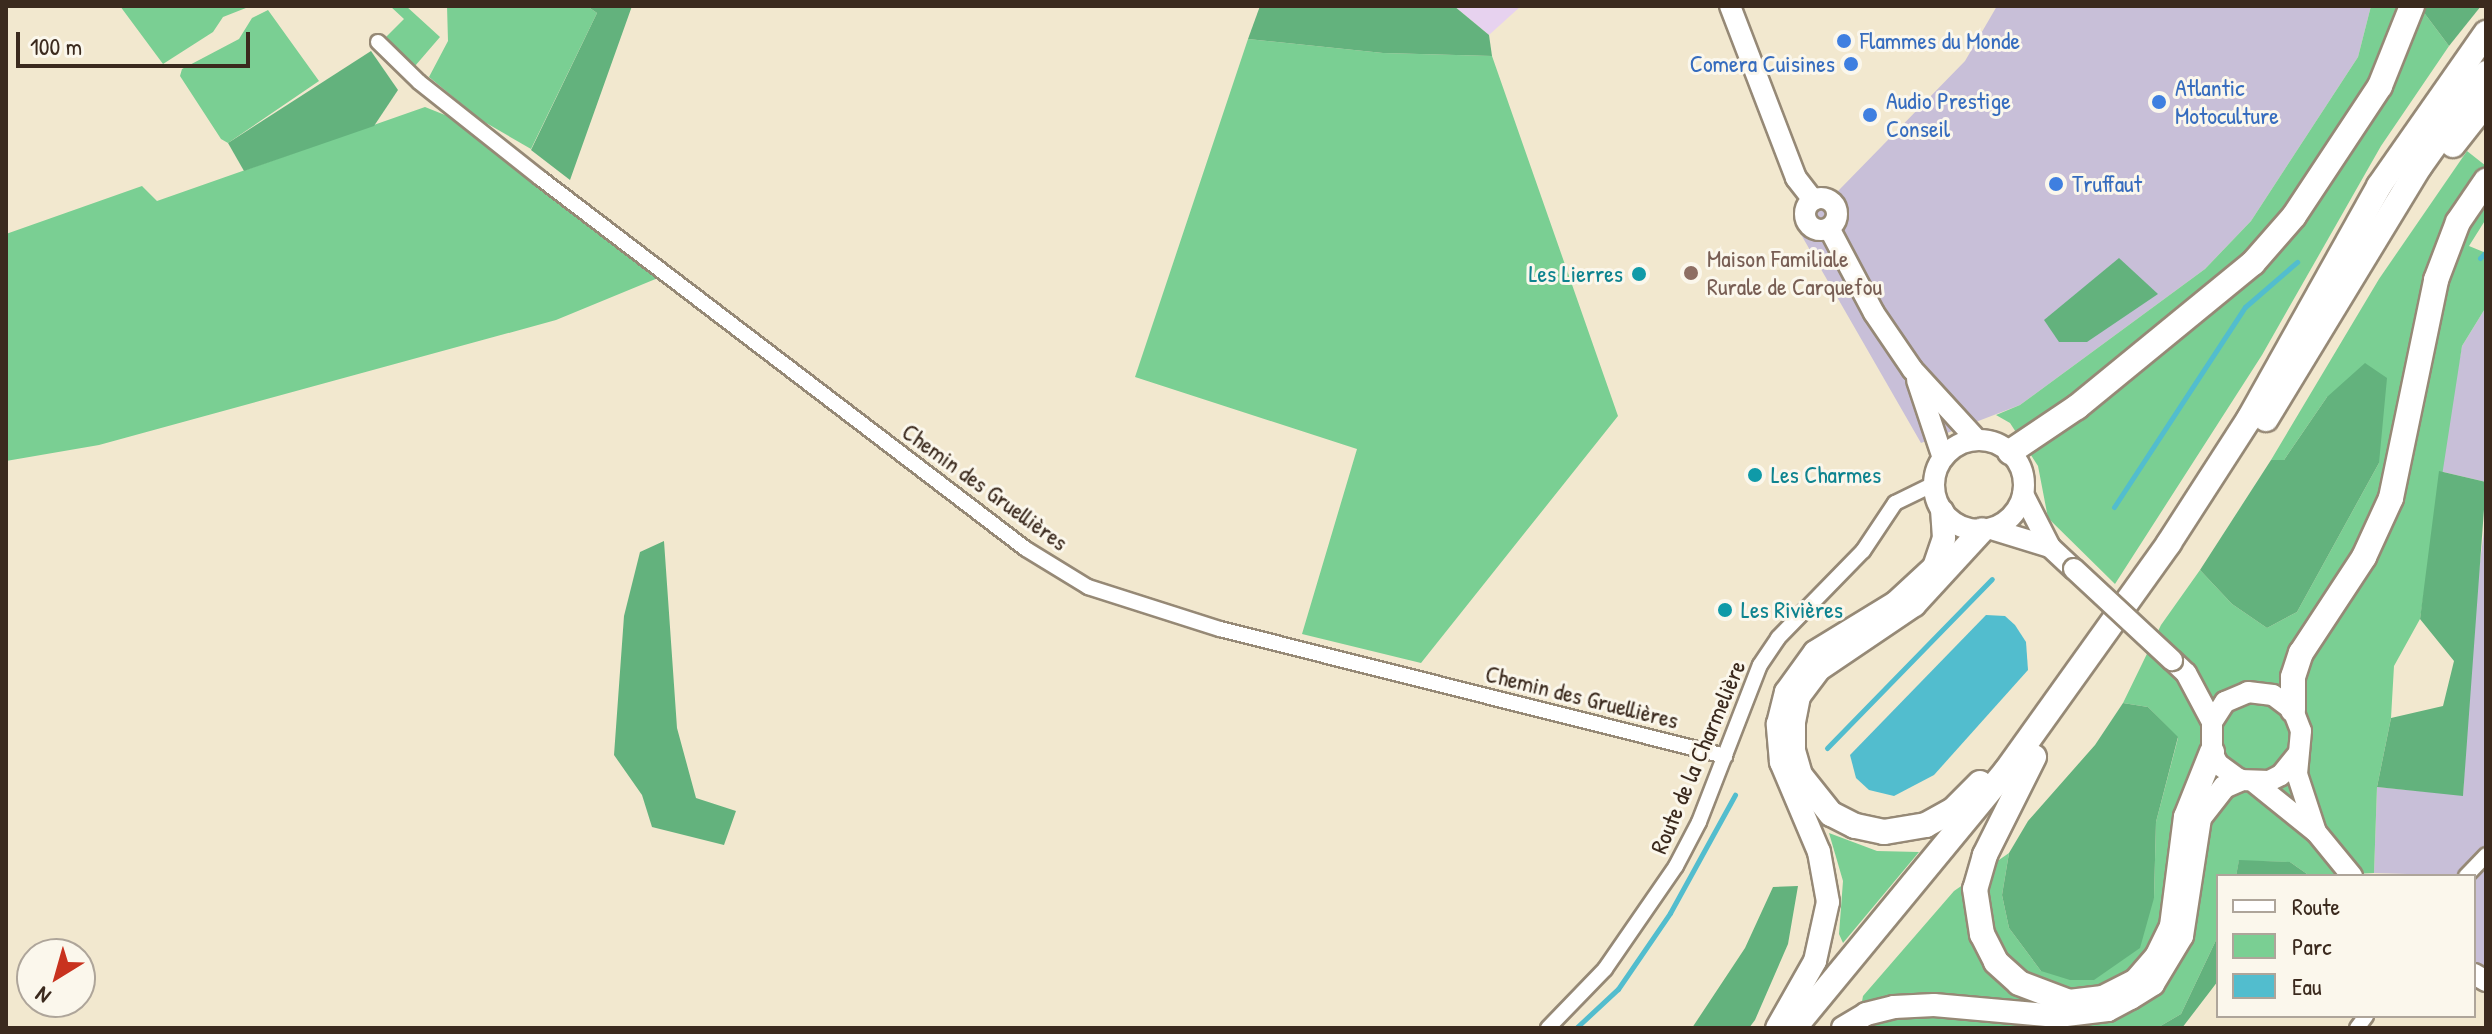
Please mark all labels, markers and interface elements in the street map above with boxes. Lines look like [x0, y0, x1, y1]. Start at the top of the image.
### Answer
scale bar [20, 16, 254, 66]
place label: Flammes du Monde [1860, 27, 2020, 55]
text: 100 m [30, 30, 82, 62]
marker: Flammes du Monde [1835, 32, 1853, 50]
place label: Comera Cuisines [1690, 50, 1835, 78]
marker: Comera Cuisines [1842, 55, 1860, 73]
place label: Atlantic Motoculture [2175, 74, 2279, 130]
place label: Audio Prestige Conseil [1886, 87, 2011, 143]
marker: Atlantic Motoculture [2150, 93, 2168, 111]
marker: Audio Prestige Conseil [1861, 106, 1879, 124]
place label: Truffaut [2072, 170, 2142, 198]
marker: Truffaut [2047, 175, 2065, 193]
place label: Maison Familiale Rurale de Carquefou [1707, 245, 1882, 301]
place label: Les Lierres [1529, 260, 1623, 288]
marker: Maison Familiale Rurale de Carquefou [1682, 264, 1700, 282]
marker: Les Lierres [1630, 265, 1648, 283]
street label: Chemin des Gruellières [897, 417, 1073, 557]
place label: Les Charmes [1771, 461, 1881, 489]
marker: Les Charmes [1746, 466, 1764, 484]
place label: Les Rivières [1741, 596, 1843, 624]
marker: Les Rivières [1716, 601, 1734, 619]
street label: Route de la Charmelière [1644, 656, 1752, 858]
street label: Chemin des Gruellières [1483, 659, 1681, 735]
legend [2216, 874, 2476, 1018]
text: Route [2292, 890, 2340, 922]
text: Parc [2292, 930, 2332, 962]
north arrow [16, 938, 96, 1018]
text: Eau [2292, 970, 2322, 1002]
text: N [29, 980, 56, 1011]

